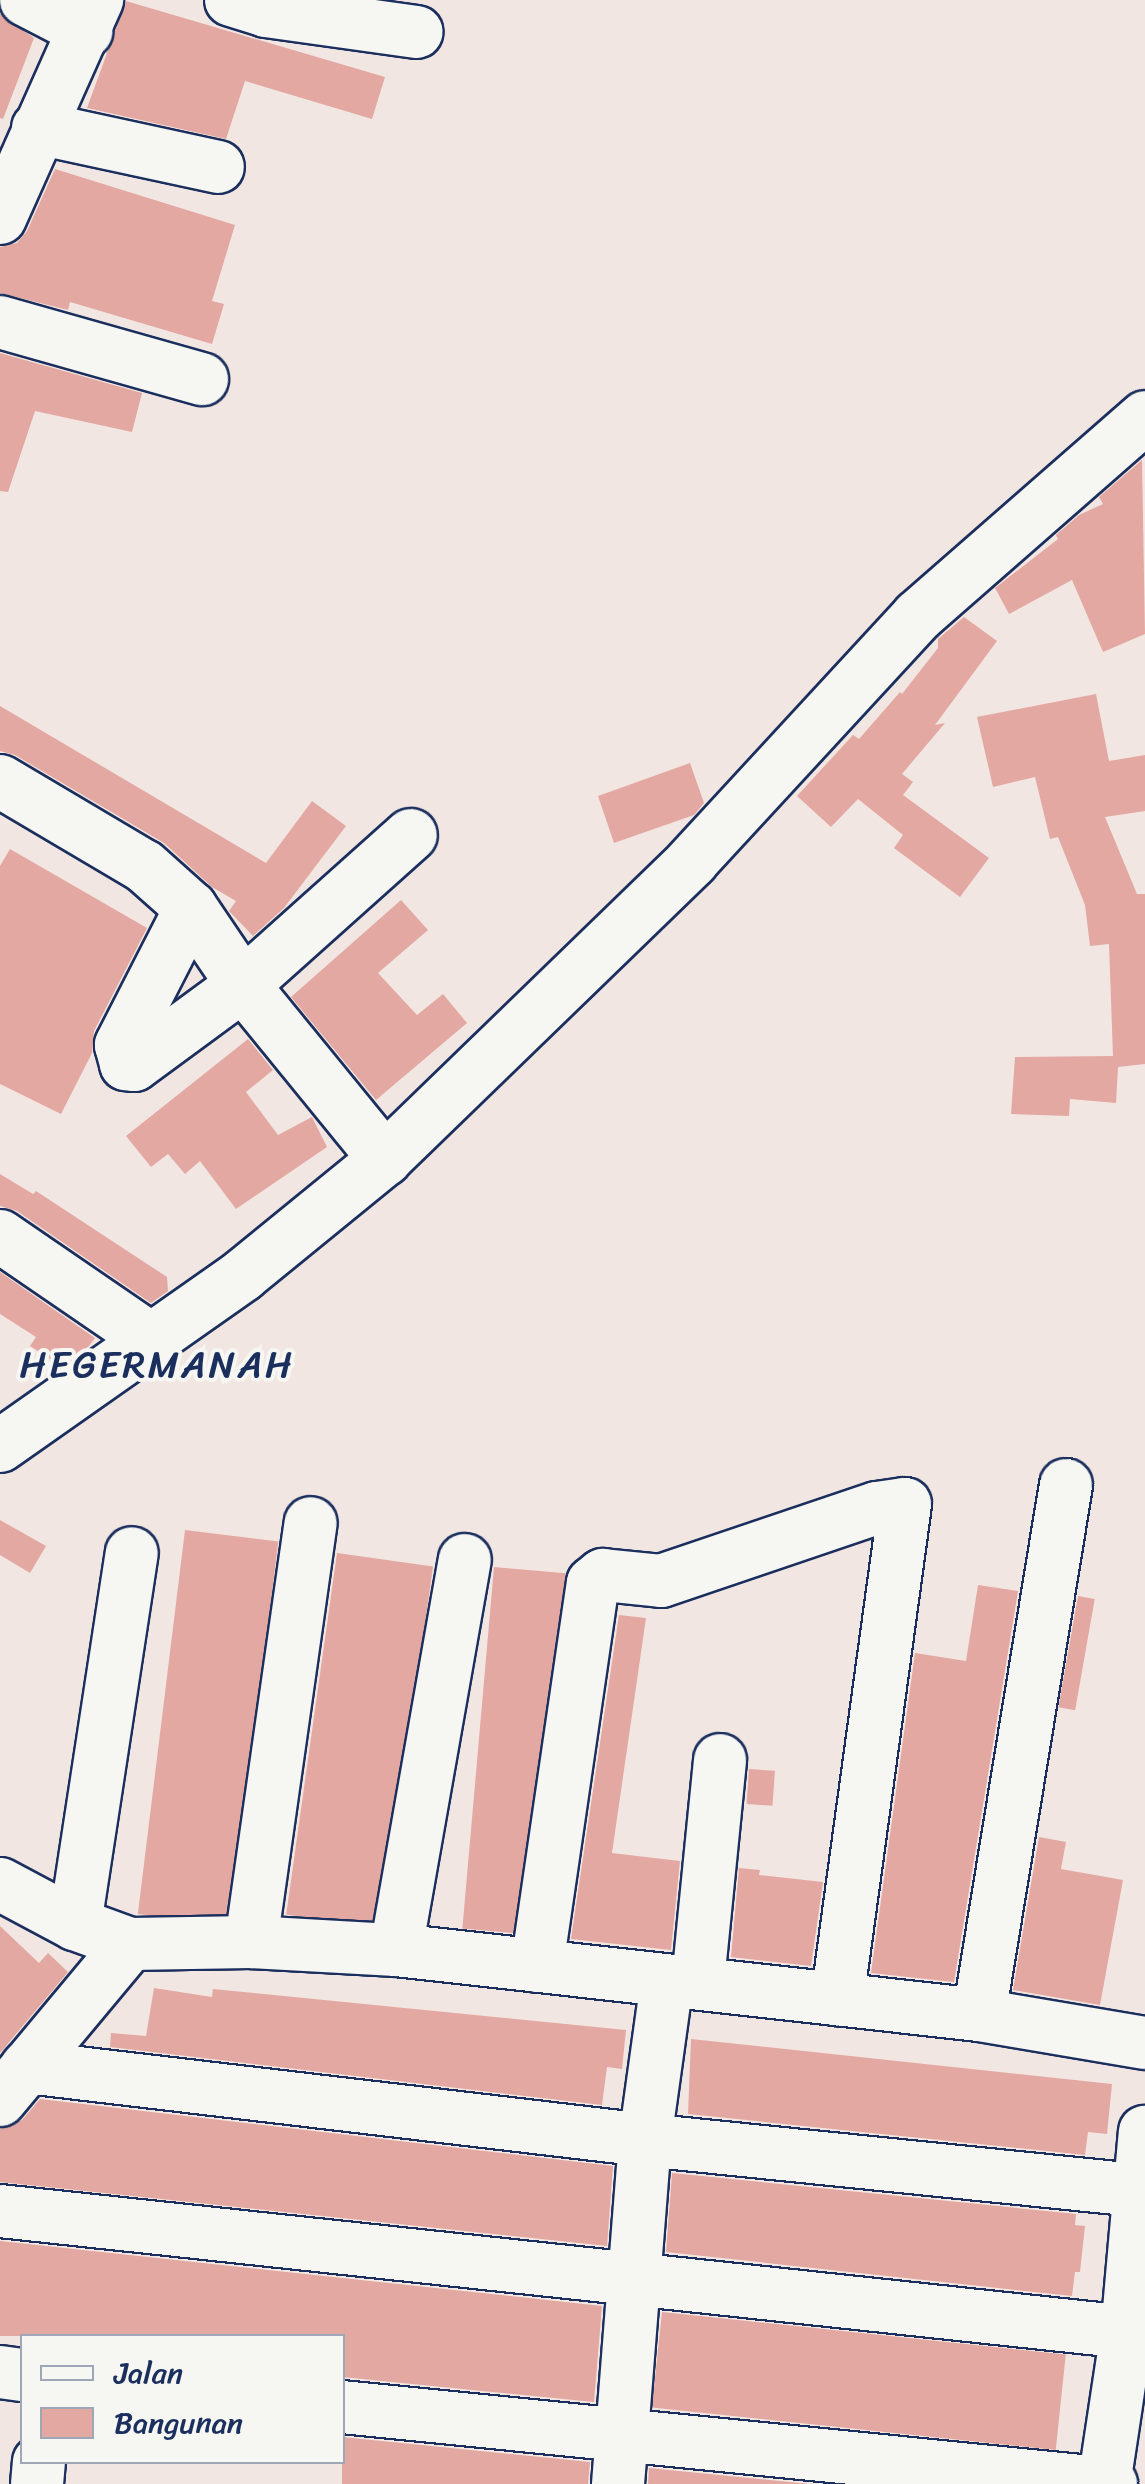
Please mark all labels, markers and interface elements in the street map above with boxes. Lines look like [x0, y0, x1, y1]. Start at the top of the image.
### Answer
district label: HEGERMANAH [20, 1342, 294, 1388]
legend [20, 2334, 345, 2464]
text: Jalan [114, 2346, 183, 2400]
text: Bangunan [114, 2396, 243, 2450]

